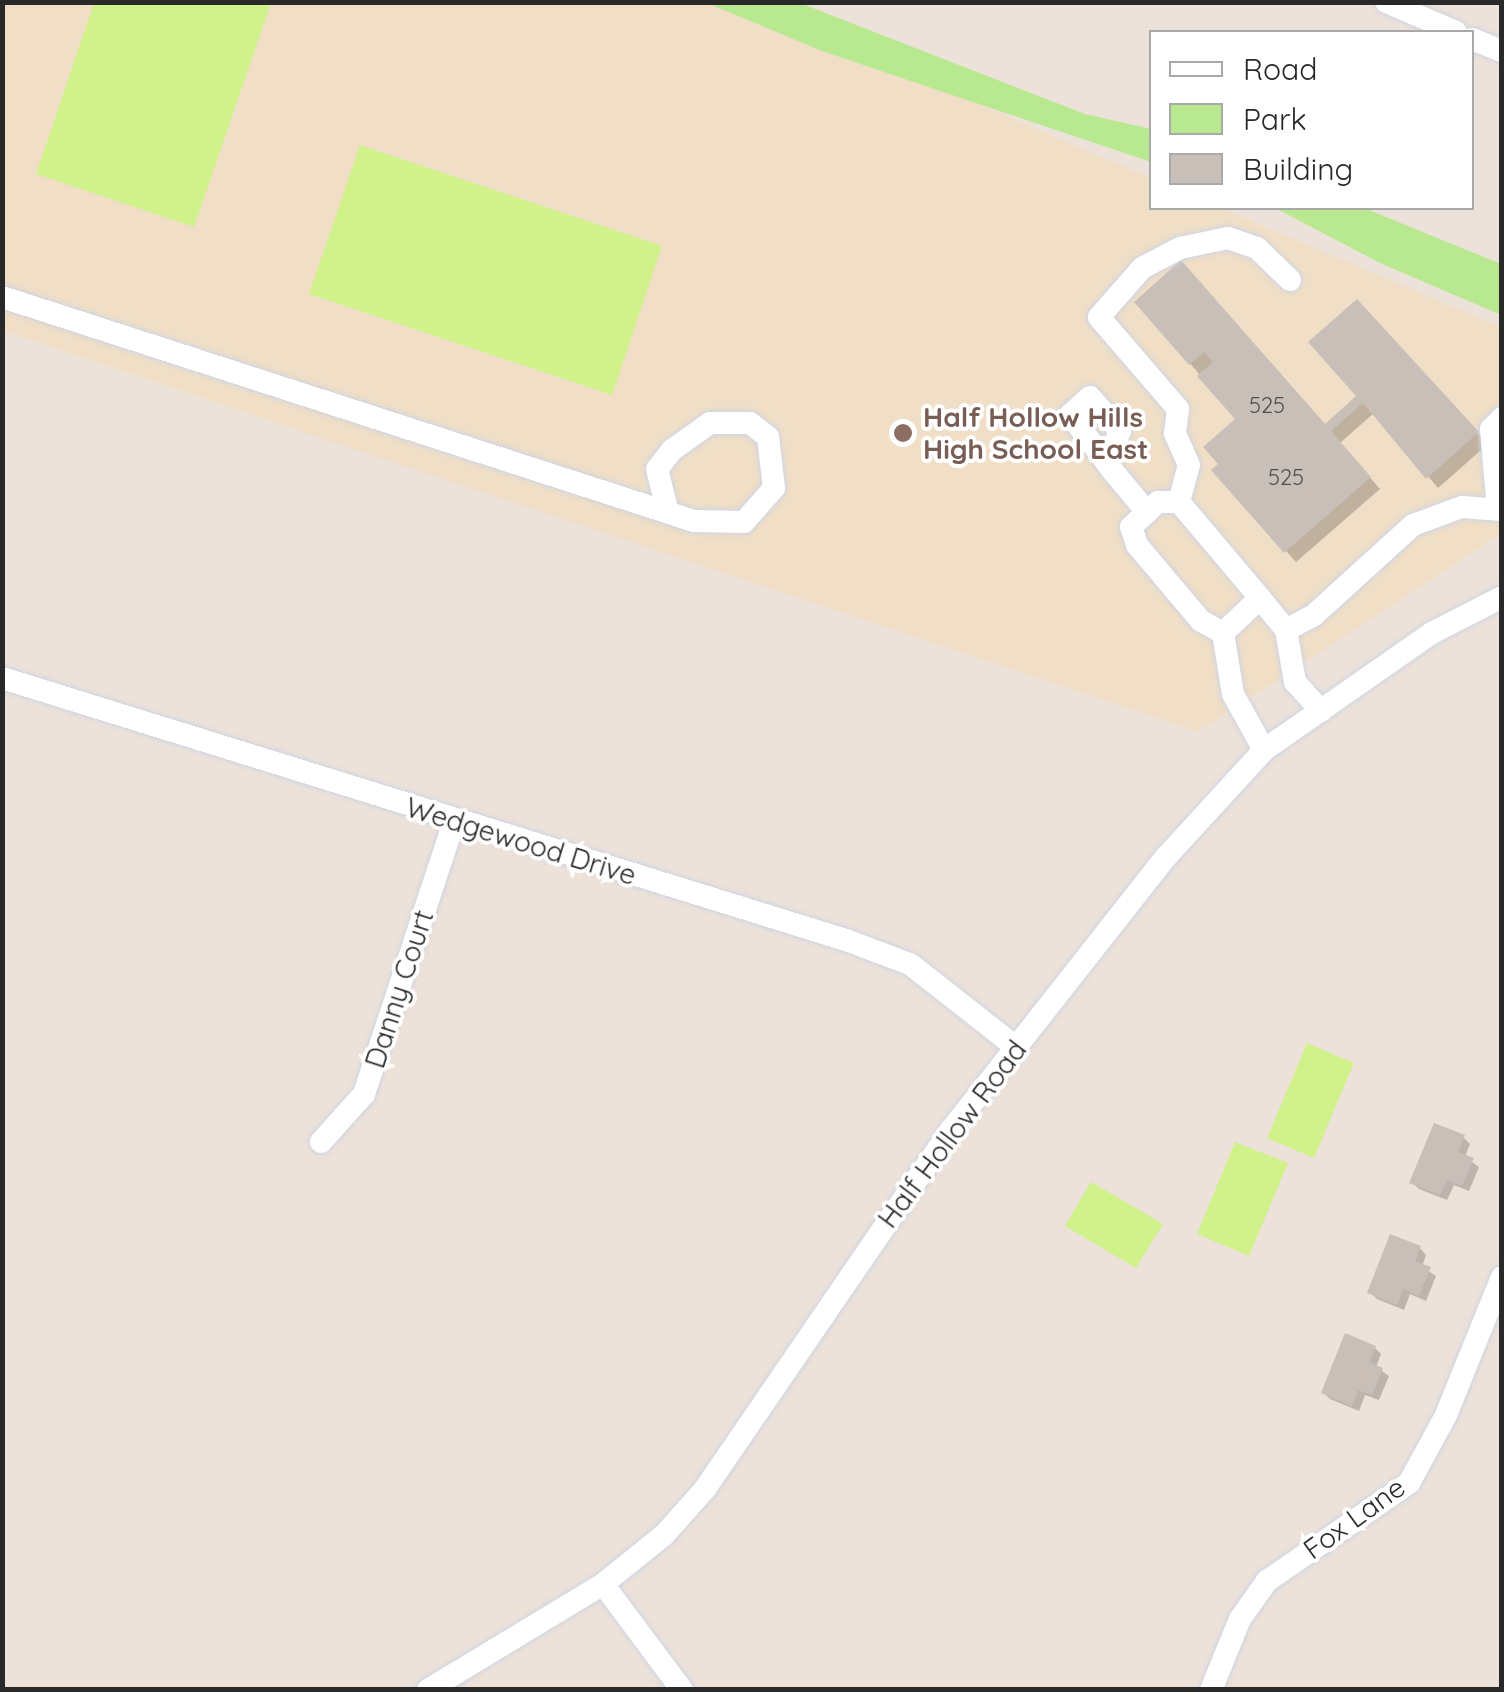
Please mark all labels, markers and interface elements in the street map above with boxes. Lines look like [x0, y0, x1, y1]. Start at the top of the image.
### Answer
legend [1149, 30, 1474, 210]
text: Road [1243, 50, 1317, 88]
text: Park [1243, 100, 1307, 138]
text: Building [1243, 150, 1353, 188]
house number: 525 [1249, 393, 1285, 419]
place label: Half Hollow Hills High School East [923, 400, 1148, 466]
marker: Half Hollow Hills High School East [892, 422, 914, 444]
house number: 525 [1268, 465, 1304, 491]
street label: Wedgewood Drive [402, 790, 640, 892]
street label: Danny Court [358, 906, 440, 1072]
street label: Half Hollow Road [871, 1034, 1033, 1234]
street label: Fox Lane [1297, 1470, 1411, 1566]

